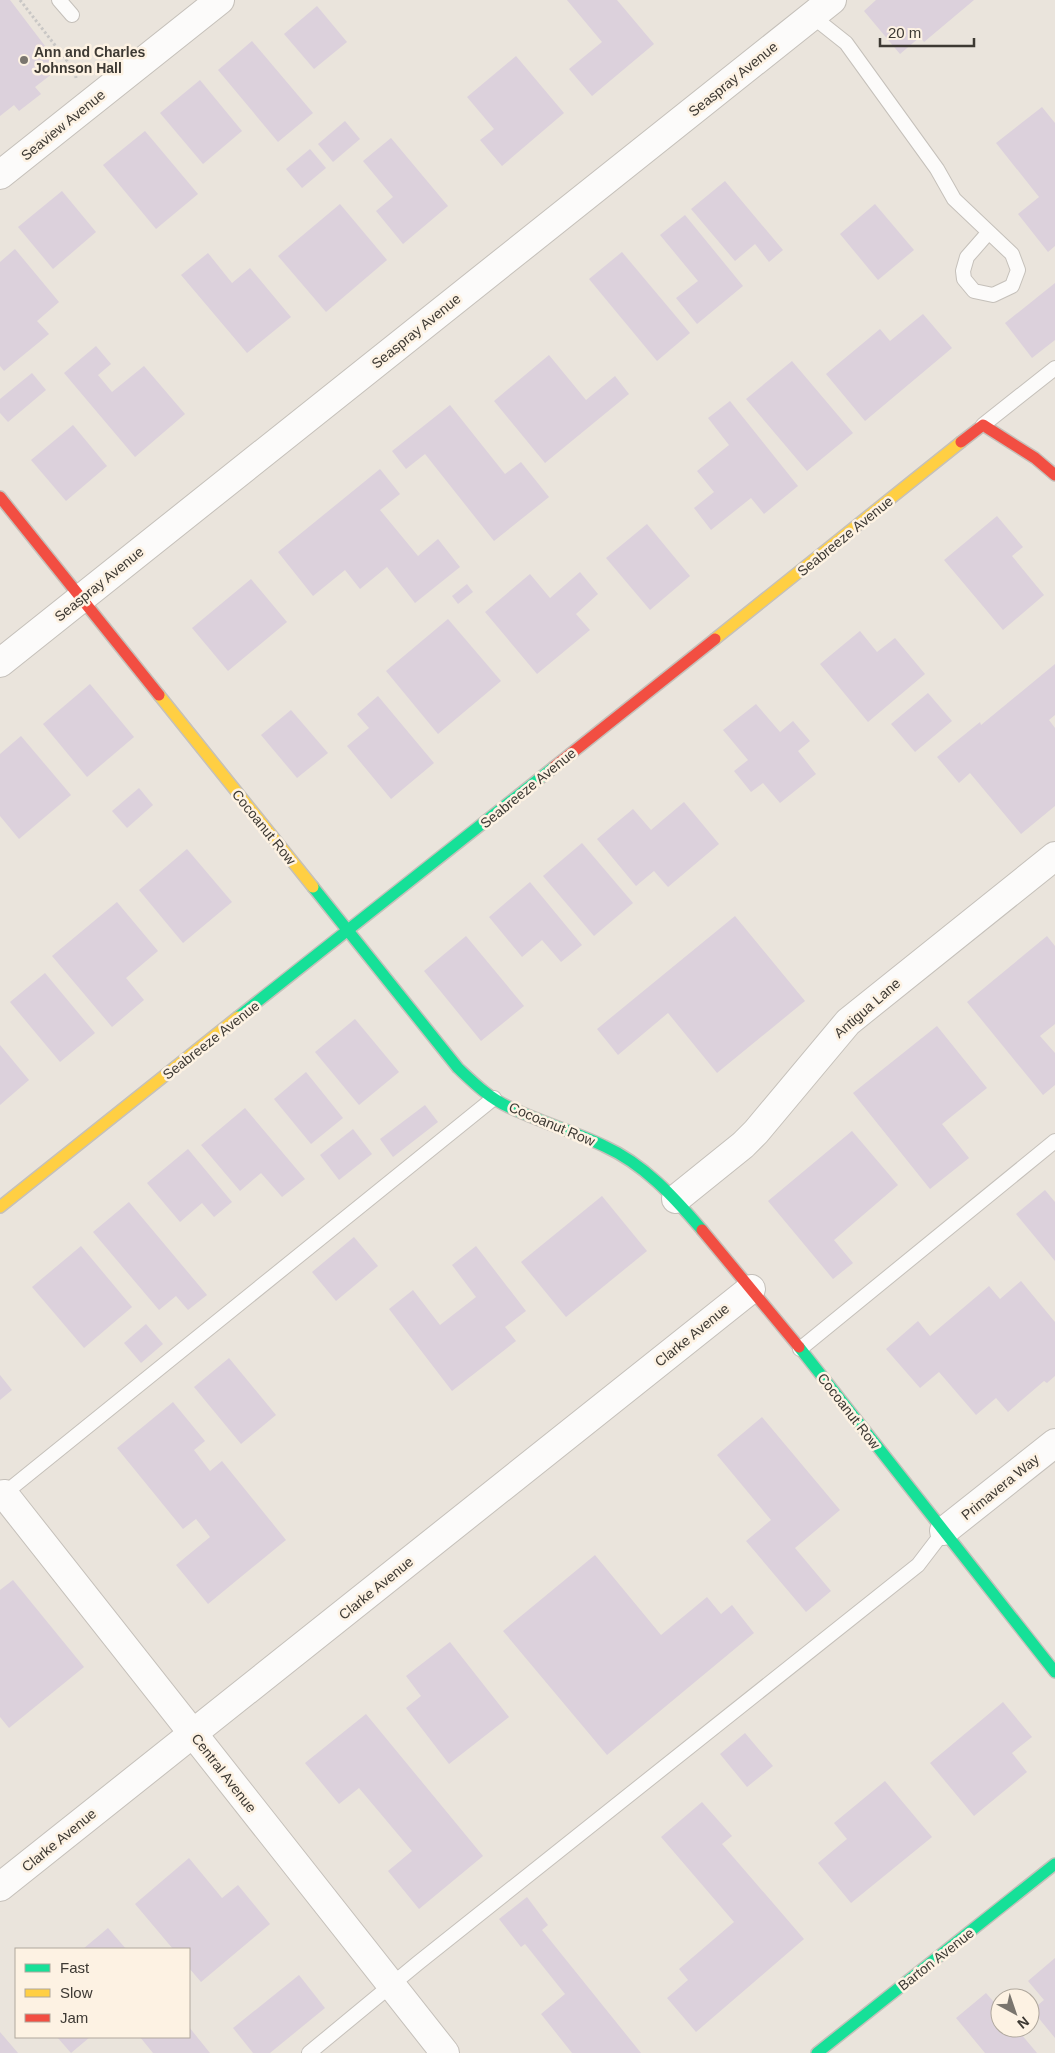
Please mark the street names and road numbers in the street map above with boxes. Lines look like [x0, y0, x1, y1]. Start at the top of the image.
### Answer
street label: Seaspray Avenue [685, 38, 781, 120]
street label: Seaview Avenue [18, 86, 108, 164]
street label: Seaspray Avenue [368, 290, 464, 372]
street label: Seabreeze Avenue [794, 493, 896, 579]
street label: Seaspray Avenue [51, 543, 147, 625]
street label: Seabreeze Avenue [477, 745, 579, 831]
street label: Cocoanut Row [229, 786, 300, 868]
street label: Antigua Lane [831, 975, 904, 1041]
street label: Seabreeze Avenue [160, 997, 263, 1083]
street label: Cocoanut Row [507, 1099, 598, 1150]
street label: Clarke Avenue [652, 1300, 732, 1370]
street label: Cocoanut Row [814, 1370, 884, 1453]
street label: Primavera Way [958, 1451, 1042, 1523]
street label: Clarke Avenue [336, 1553, 416, 1623]
street label: Central Avenue [188, 1730, 260, 1816]
street label: Clarke Avenue [19, 1805, 99, 1875]
street label: Barton Avenue [895, 1924, 977, 1994]

